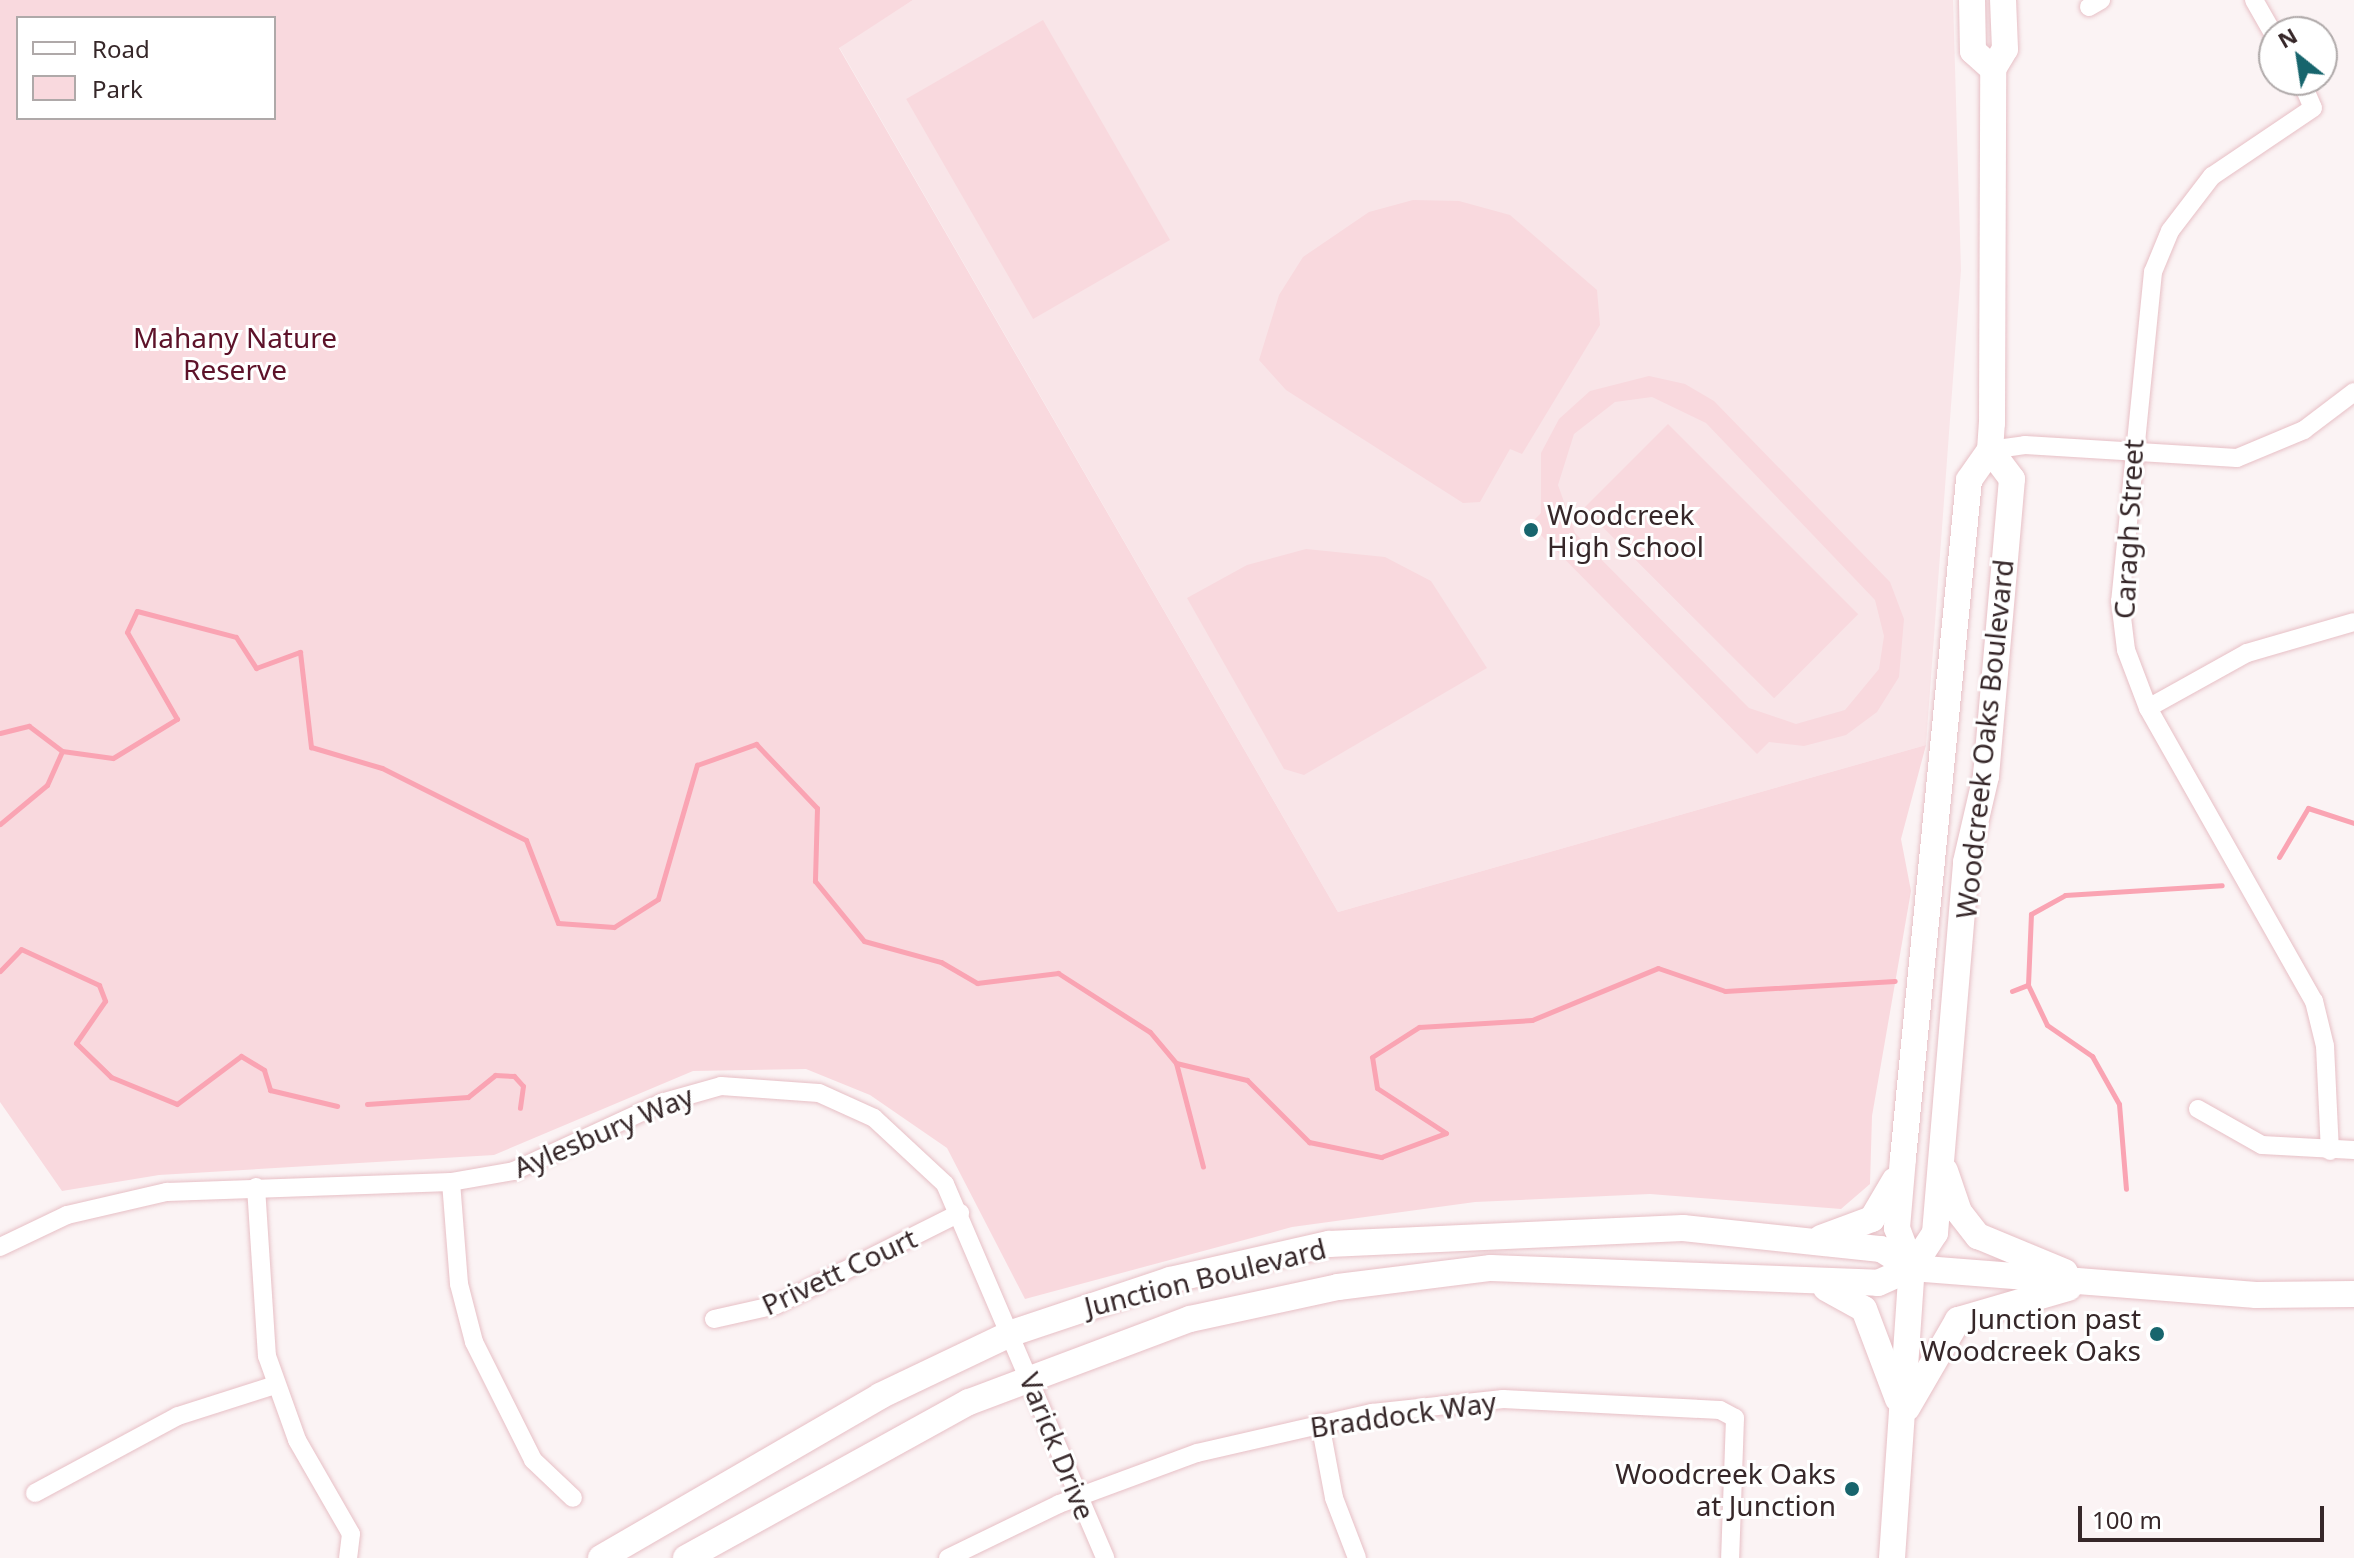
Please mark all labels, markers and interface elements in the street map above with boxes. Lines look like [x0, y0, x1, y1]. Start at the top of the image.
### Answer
legend [16, 16, 276, 120]
north arrow [2258, 16, 2338, 96]
text: N [2272, 19, 2302, 54]
text: Road [92, 32, 150, 65]
text: Park [92, 72, 143, 105]
park label: Mahany Nature Reserve [133, 320, 337, 386]
street label: Caragh Street [2107, 438, 2149, 620]
place label: Woodcreek High School [1547, 497, 1704, 563]
marker: Woodcreek High School [1522, 521, 1540, 539]
street label: Woodcreek Oaks Boulevard [1948, 558, 2020, 920]
street label: Aylesbury Way [508, 1078, 698, 1184]
street label: Privett Court [756, 1221, 922, 1321]
street label: Junction Boulevard [1081, 1231, 1329, 1323]
place label: Junction past Woodcreek Oaks [1920, 1301, 2141, 1367]
marker: Junction past Woodcreek Oaks [2148, 1325, 2166, 1343]
street label: Varick Drive [1013, 1368, 1103, 1524]
street label: Braddock Way [1308, 1384, 1498, 1444]
place label: Woodcreek Oaks at Junction [1615, 1456, 1836, 1522]
marker: Woodcreek Oaks at Junction [1843, 1480, 1861, 1498]
scale bar [2082, 1490, 2328, 1540]
text: 100 m [2092, 1503, 2162, 1536]

